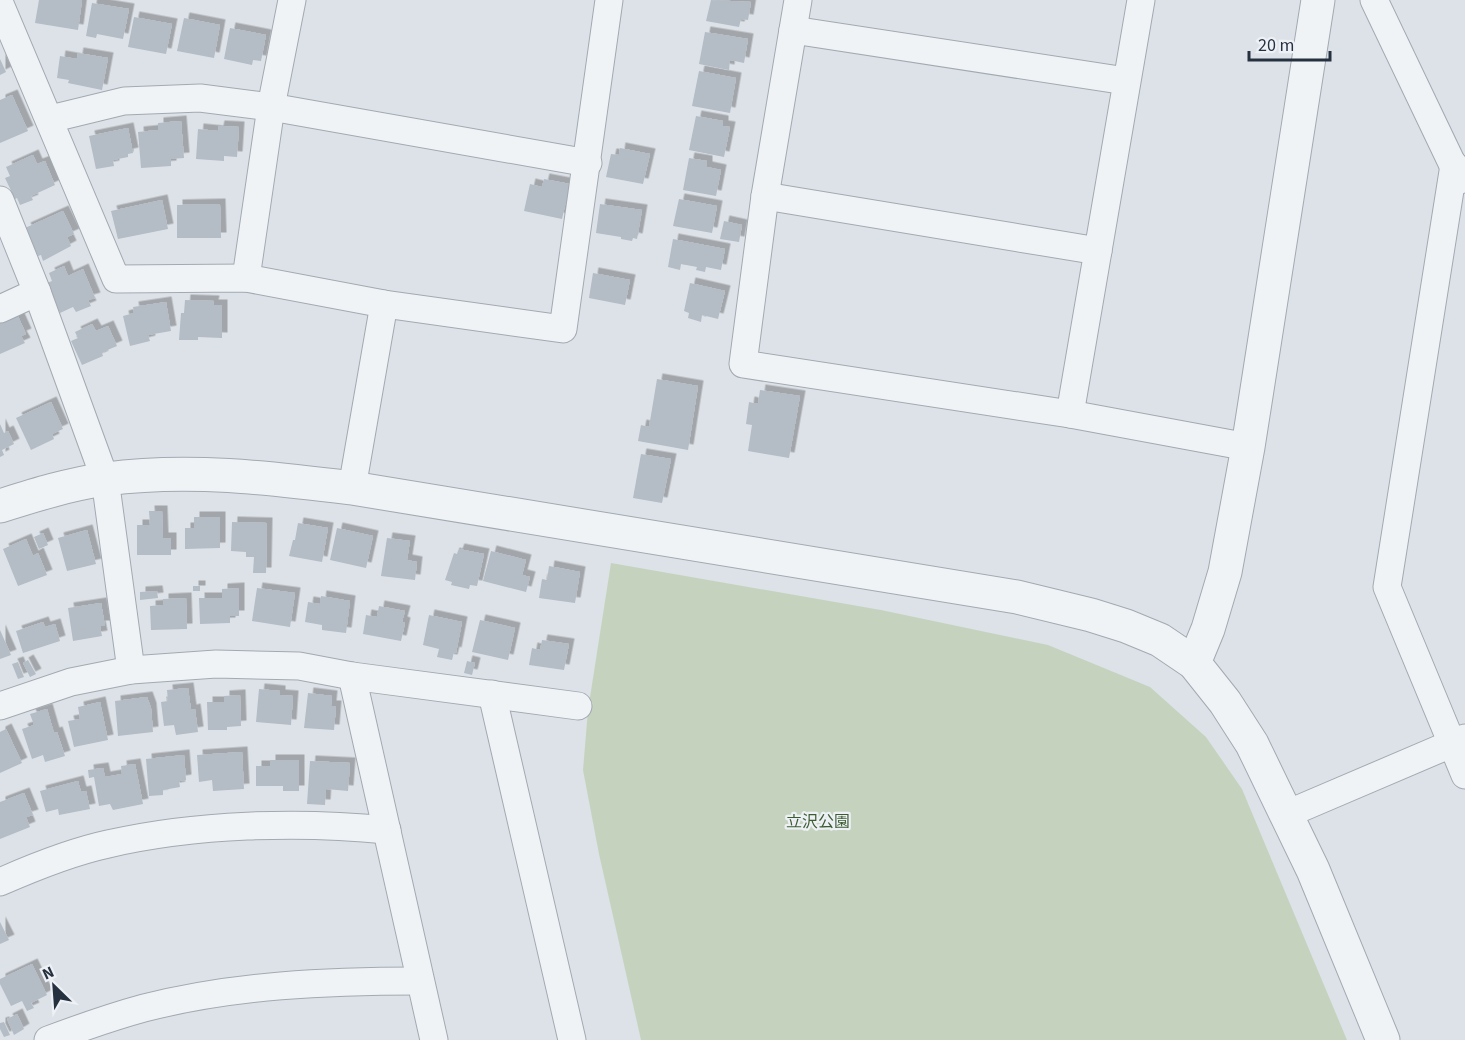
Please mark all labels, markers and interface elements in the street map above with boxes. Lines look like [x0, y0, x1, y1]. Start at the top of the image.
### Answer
scale bar [1249, 24, 1330, 62]
text: 20 m [1258, 33, 1294, 58]
park label: 立沢公園 [786, 811, 850, 833]
north arrow [24, 956, 84, 1016]
text: N [39, 961, 58, 986]

